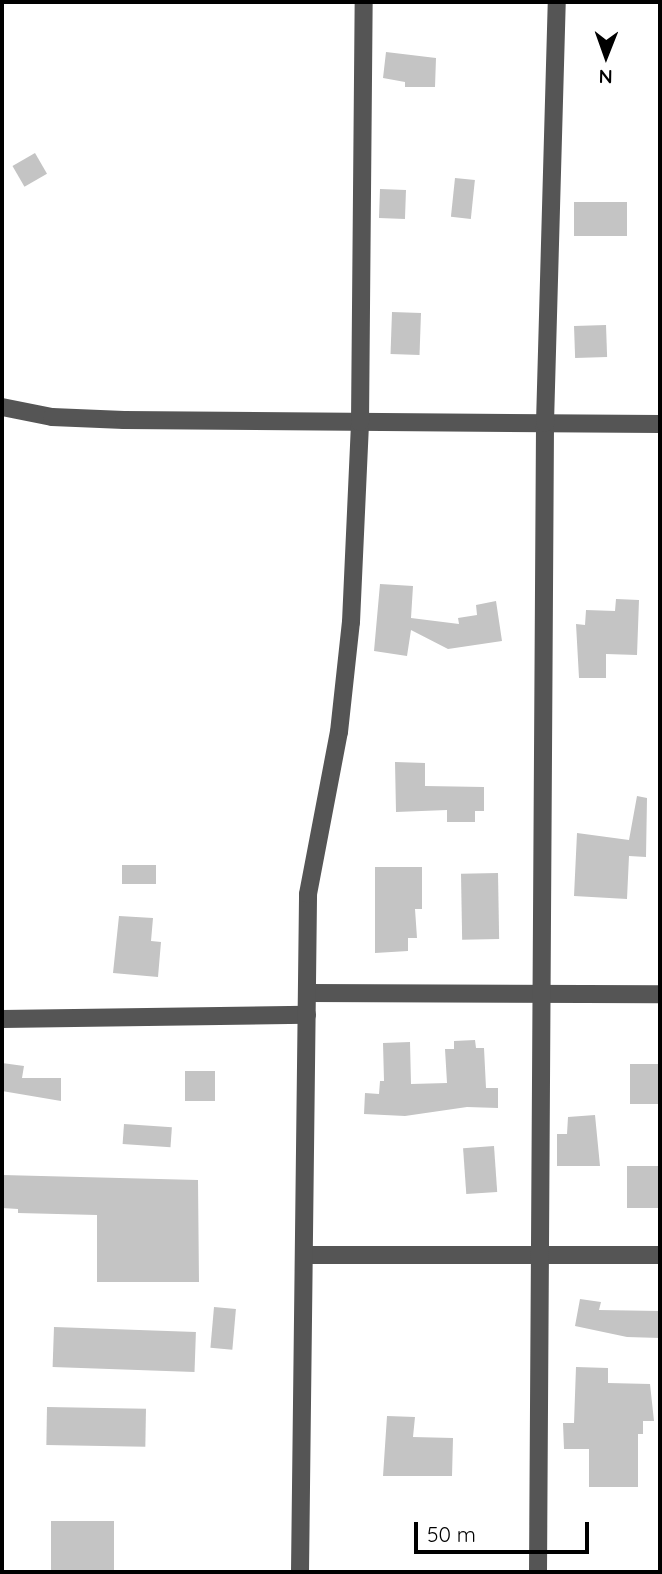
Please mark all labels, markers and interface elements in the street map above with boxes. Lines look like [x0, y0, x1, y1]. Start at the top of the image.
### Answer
north arrow [571, 21, 641, 91]
text: N [598, 65, 613, 89]
scale bar [417, 1508, 592, 1552]
text: 50 m [427, 1521, 476, 1547]

